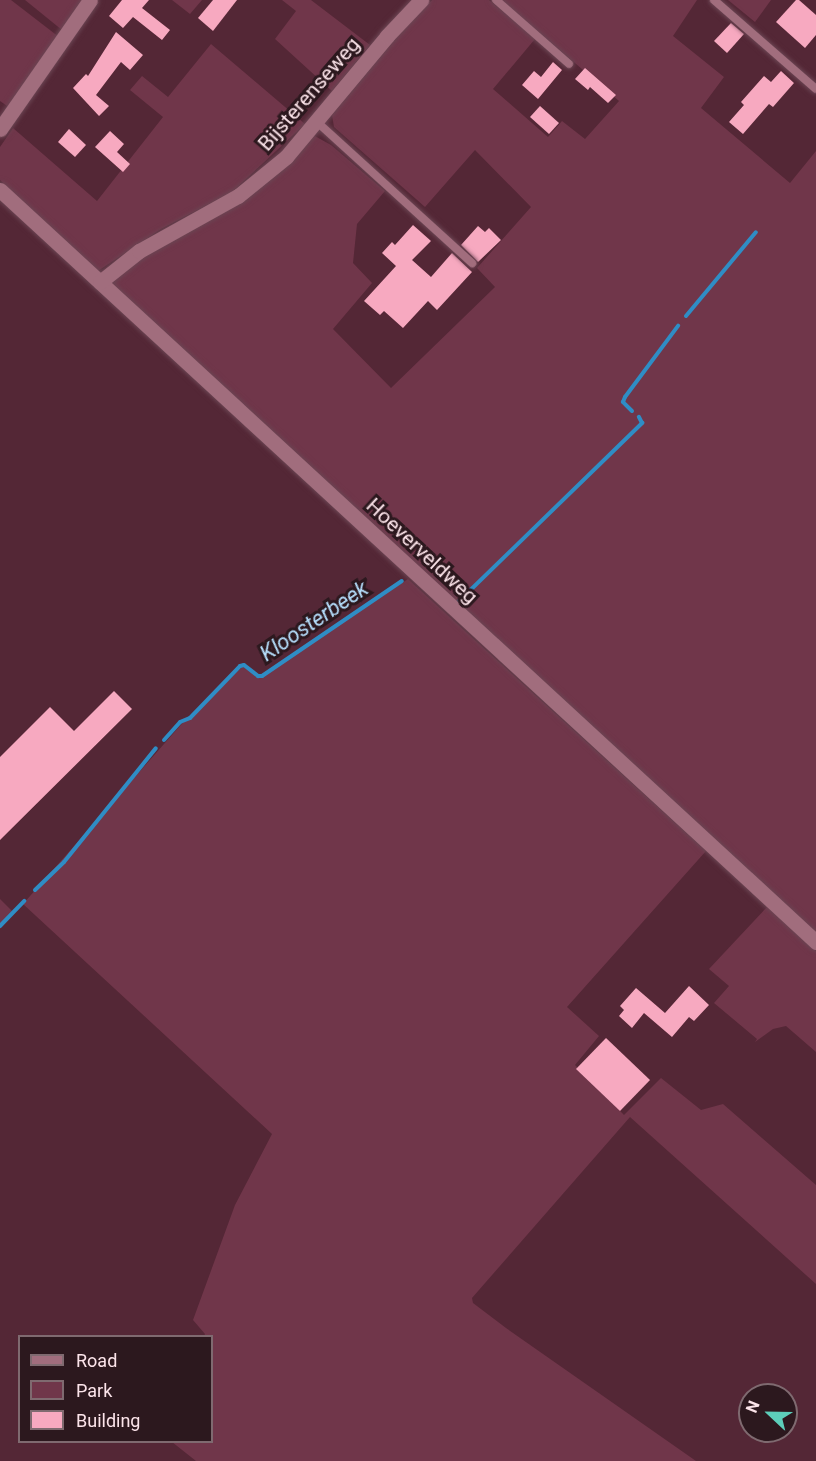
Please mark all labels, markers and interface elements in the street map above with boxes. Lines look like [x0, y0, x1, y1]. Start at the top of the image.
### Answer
street label: Bijsterenseweg [253, 32, 365, 156]
street label: Hoeverveldweg [361, 493, 483, 609]
water label: Kloosterbeek [255, 575, 373, 667]
legend [18, 1335, 213, 1443]
text: Road [76, 1350, 117, 1371]
text: Park [76, 1380, 112, 1401]
north arrow [738, 1383, 798, 1443]
text: N [742, 1398, 764, 1416]
text: Building [76, 1410, 140, 1431]

